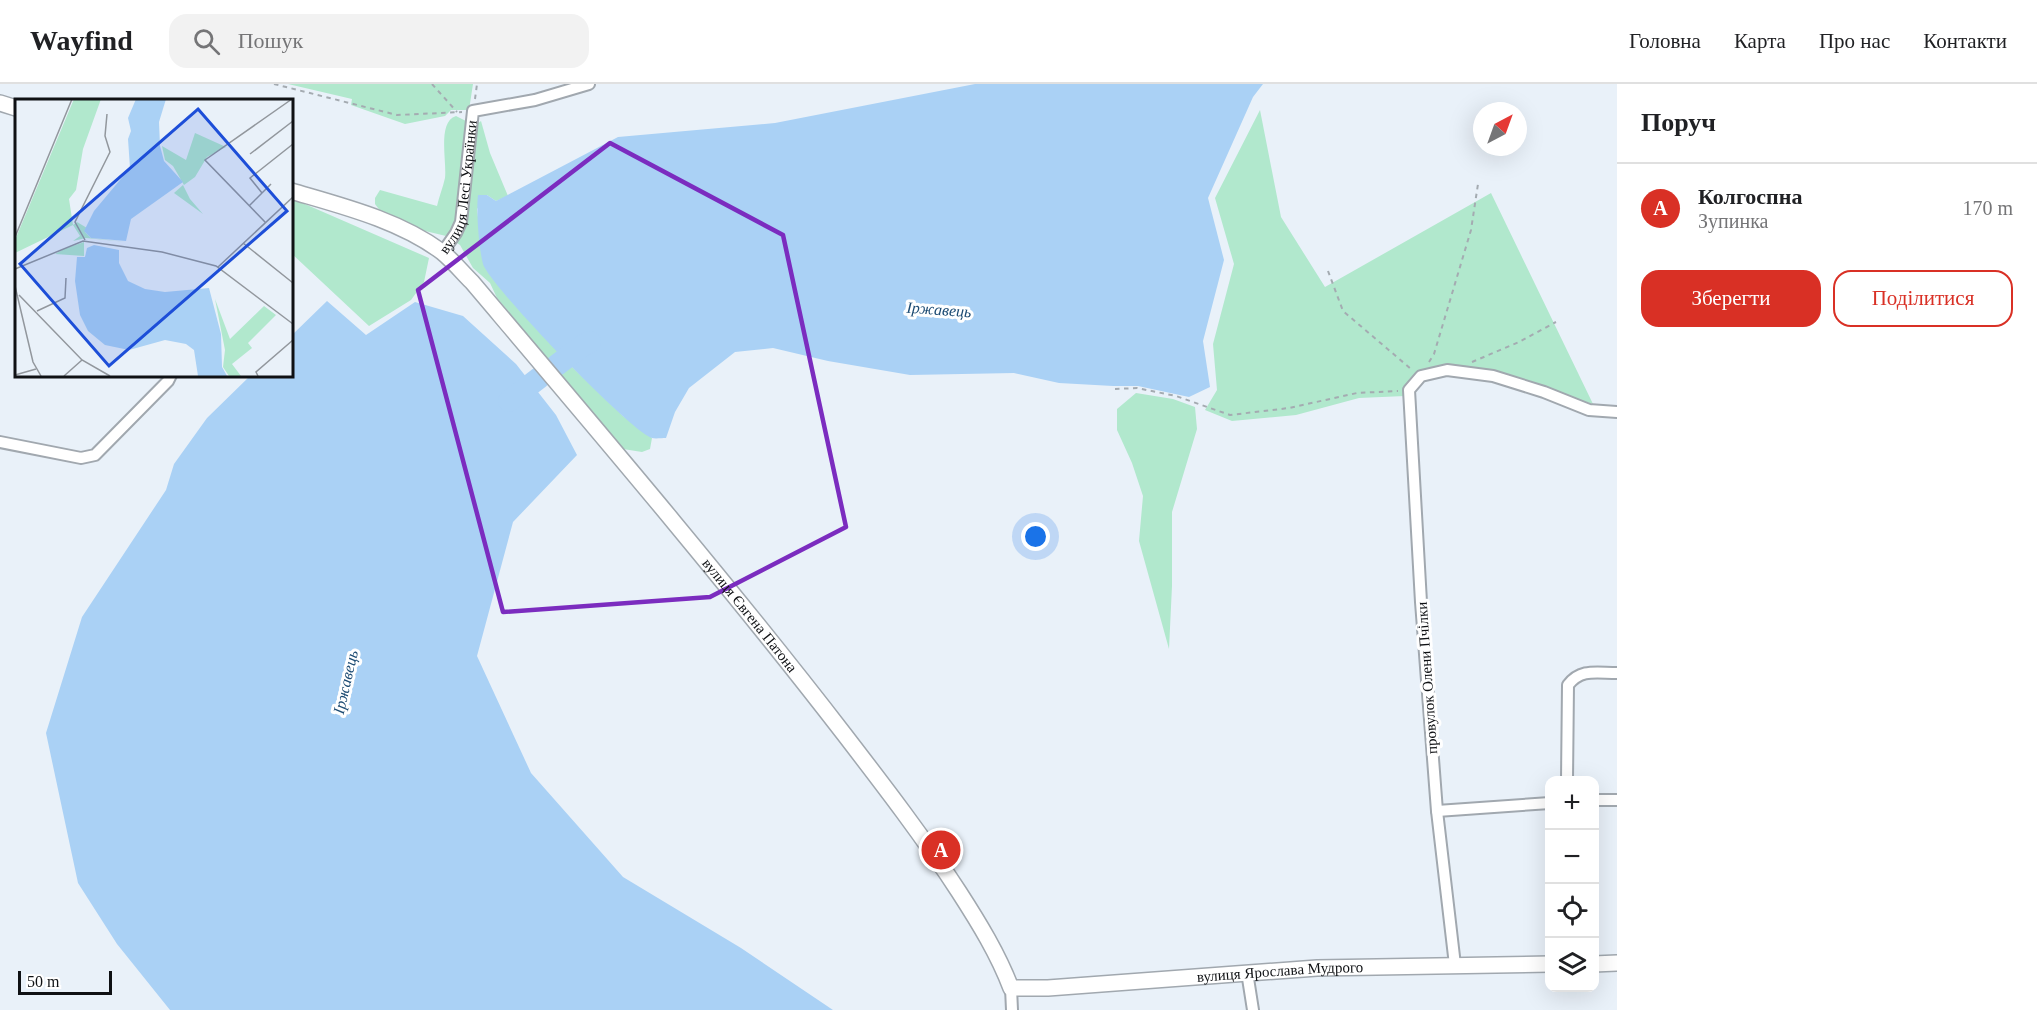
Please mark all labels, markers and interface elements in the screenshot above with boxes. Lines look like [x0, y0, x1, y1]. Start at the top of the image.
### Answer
search box [169, 14, 589, 68]
text: Wayfind [30, 25, 133, 56]
icon: search [190, 25, 223, 58]
text: Пошук [238, 28, 303, 53]
text: Головна [1629, 29, 1701, 53]
text: Карта [1734, 29, 1786, 53]
text: Про нас [1819, 29, 1890, 53]
text: Контакти [1923, 29, 2007, 53]
inset map [15, 99, 292, 376]
north arrow [1473, 102, 1527, 156]
text: Поруч [1641, 108, 1716, 137]
street label: вулиця Лесі Українки [436, 119, 480, 257]
text: Колгоспна [1698, 184, 1802, 209]
text: A [1653, 197, 1668, 219]
text: 170 m [1962, 197, 2013, 219]
text: Зупинка [1698, 210, 1768, 232]
button: Зберегти [1641, 270, 1821, 327]
button: Поділитися [1833, 270, 2013, 327]
water label: Іржавець [905, 299, 972, 321]
your location [1021, 522, 1050, 551]
street label: вулиця Євгена Патона [699, 555, 801, 676]
street label: провулок Олени Пчілки [1414, 601, 1440, 755]
water label: Іржавець [330, 649, 362, 717]
map controls [1545, 776, 1599, 992]
button: + [1545, 776, 1599, 830]
pin: A [922, 828, 960, 873]
button: − [1545, 830, 1599, 884]
button: locate [1545, 884, 1599, 938]
button: layers [1545, 938, 1599, 992]
street label: вулиця Ярослава Мудрого [1196, 959, 1363, 985]
scale bar [18, 968, 112, 996]
text: 50 m [27, 973, 59, 990]

